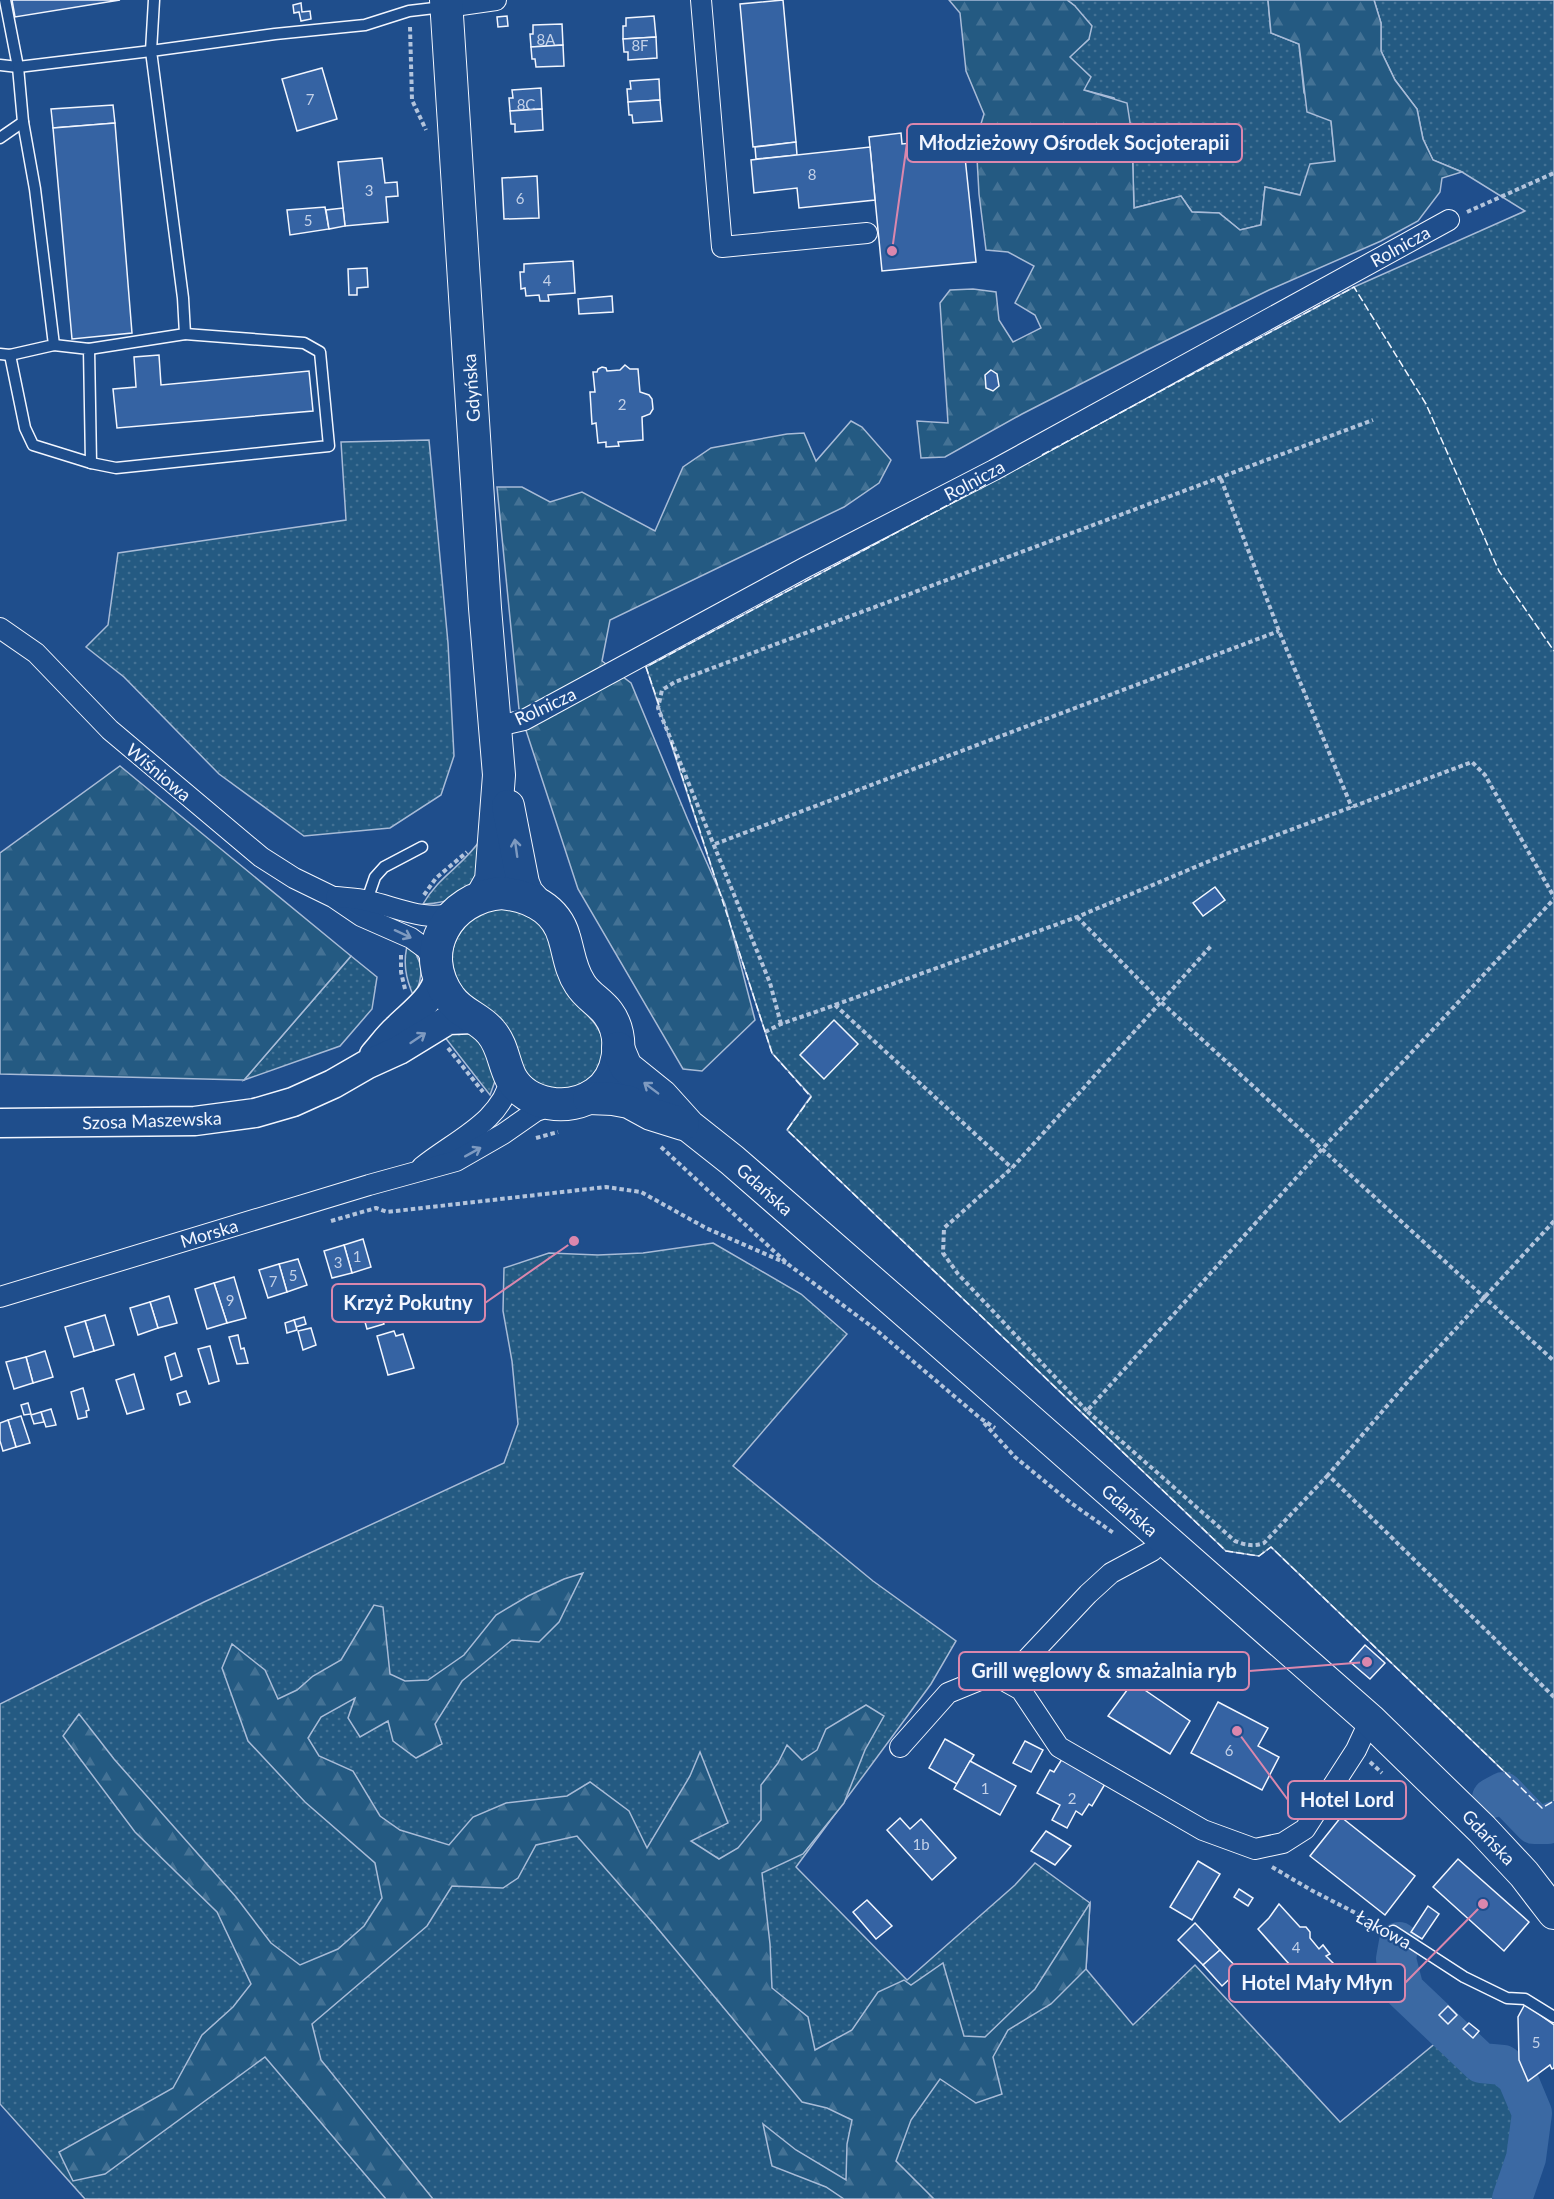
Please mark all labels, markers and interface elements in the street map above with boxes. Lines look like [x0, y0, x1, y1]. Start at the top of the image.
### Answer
house number: 8A [537, 30, 556, 48]
house number: 8F [631, 36, 649, 54]
house number: 7 [306, 90, 315, 108]
house number: 8C [517, 95, 535, 113]
callout: Młodzieżowy Ośrodek Socjoterapii [907, 124, 1242, 162]
text: Młodzieżowy Ośrodek Socjoterapii [919, 130, 1229, 154]
house number: 8 [808, 165, 816, 183]
house number: 3 [365, 181, 373, 199]
house number: 6 [516, 189, 525, 207]
house number: 5 [304, 211, 312, 229]
street label: Rolnicza [1366, 221, 1434, 271]
house number: 4 [543, 271, 552, 289]
street label: Gdyńska [458, 353, 484, 423]
house number: 2 [618, 395, 626, 413]
street label: Rolnicza [940, 455, 1008, 505]
street label: Rolnicza [511, 682, 579, 730]
street label: Wiśniowa [122, 738, 196, 806]
one-way arrow [510, 838, 521, 858]
one-way arrow [393, 929, 411, 941]
one-way arrow [409, 1032, 425, 1044]
one-way arrow [644, 1082, 660, 1095]
street label: Szosa Maszewska [82, 1107, 222, 1133]
one-way arrow [464, 1146, 481, 1158]
street label: Gdańska [732, 1158, 798, 1220]
street label: Morska [178, 1214, 240, 1252]
house number: 1 [353, 1247, 361, 1265]
house number: 3 [334, 1253, 342, 1271]
house number: 5 [289, 1266, 297, 1284]
house number: 7 [269, 1272, 278, 1290]
callout: Krzyż Pokutny [332, 1284, 485, 1322]
text: Krzyż Pokutny [343, 1290, 473, 1314]
house number: 9 [226, 1291, 234, 1309]
street label: Gdańska [1097, 1479, 1163, 1541]
callout: Grill węglowy & smażalnia ryb [959, 1652, 1249, 1690]
text: Grill węglowy & smażalnia ryb [971, 1658, 1237, 1682]
house number: 6 [1225, 1741, 1234, 1759]
house number: 1 [981, 1779, 989, 1797]
callout: Hotel Lord [1288, 1781, 1406, 1819]
text: Hotel Lord [1300, 1787, 1394, 1811]
house number: 2 [1068, 1789, 1076, 1807]
street label: Gdańska [1458, 1805, 1520, 1869]
house number: 1b [912, 1835, 930, 1853]
street label: Łąkowa [1352, 1905, 1416, 1953]
house number: 4 [1292, 1938, 1301, 1956]
callout: Hotel Mały Młyn [1229, 1964, 1405, 2002]
text: Hotel Mały Młyn [1241, 1970, 1393, 1994]
house number: 5 [1532, 2033, 1540, 2051]

